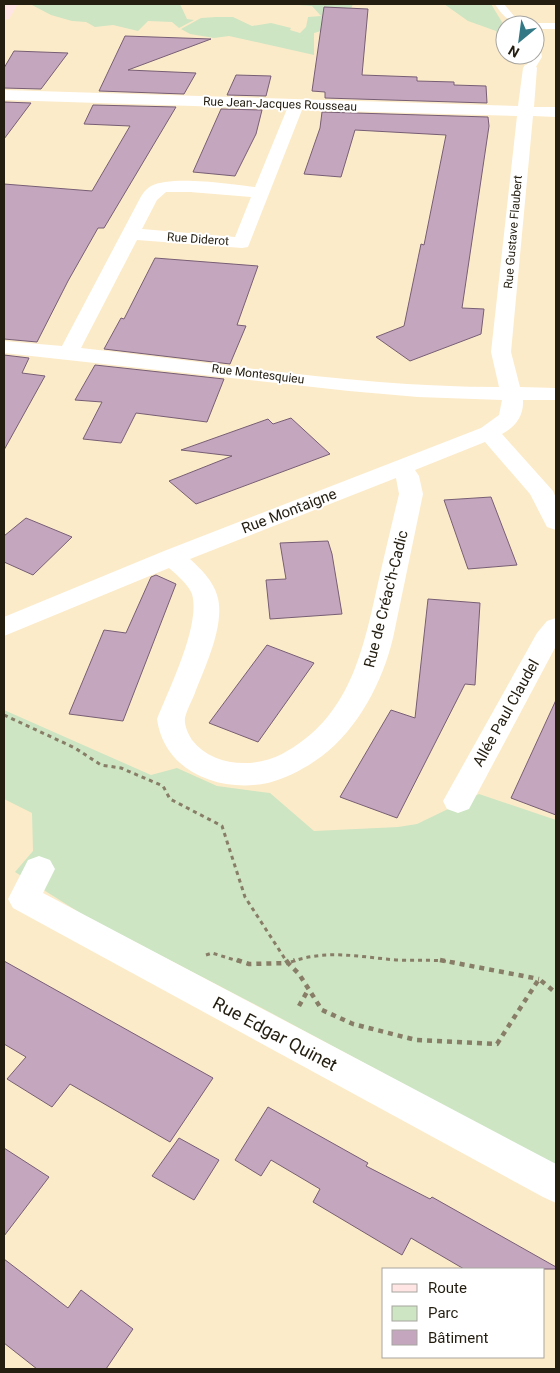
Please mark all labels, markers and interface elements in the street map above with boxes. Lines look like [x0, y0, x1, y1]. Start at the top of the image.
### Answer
north arrow [495, 15, 545, 65]
text: N [505, 42, 522, 61]
street label: Rue Jean-Jacques Rousseau [203, 94, 357, 114]
street label: Rue Gustave Flaubert [501, 175, 525, 289]
street label: Rue Diderot [167, 230, 229, 248]
street label: Rue Montesquieu [211, 361, 305, 387]
street label: Rue Montaigne [239, 485, 339, 537]
street label: Rue de Créac'h-Cadic [360, 528, 412, 669]
street label: Allée Paul Claudel [469, 656, 543, 770]
street label: Rue Edgar Quinet [209, 992, 341, 1075]
legend [382, 1268, 545, 1358]
text: Route [428, 1279, 467, 1297]
text: Parc [428, 1304, 458, 1322]
text: Bâtiment [428, 1329, 488, 1347]

